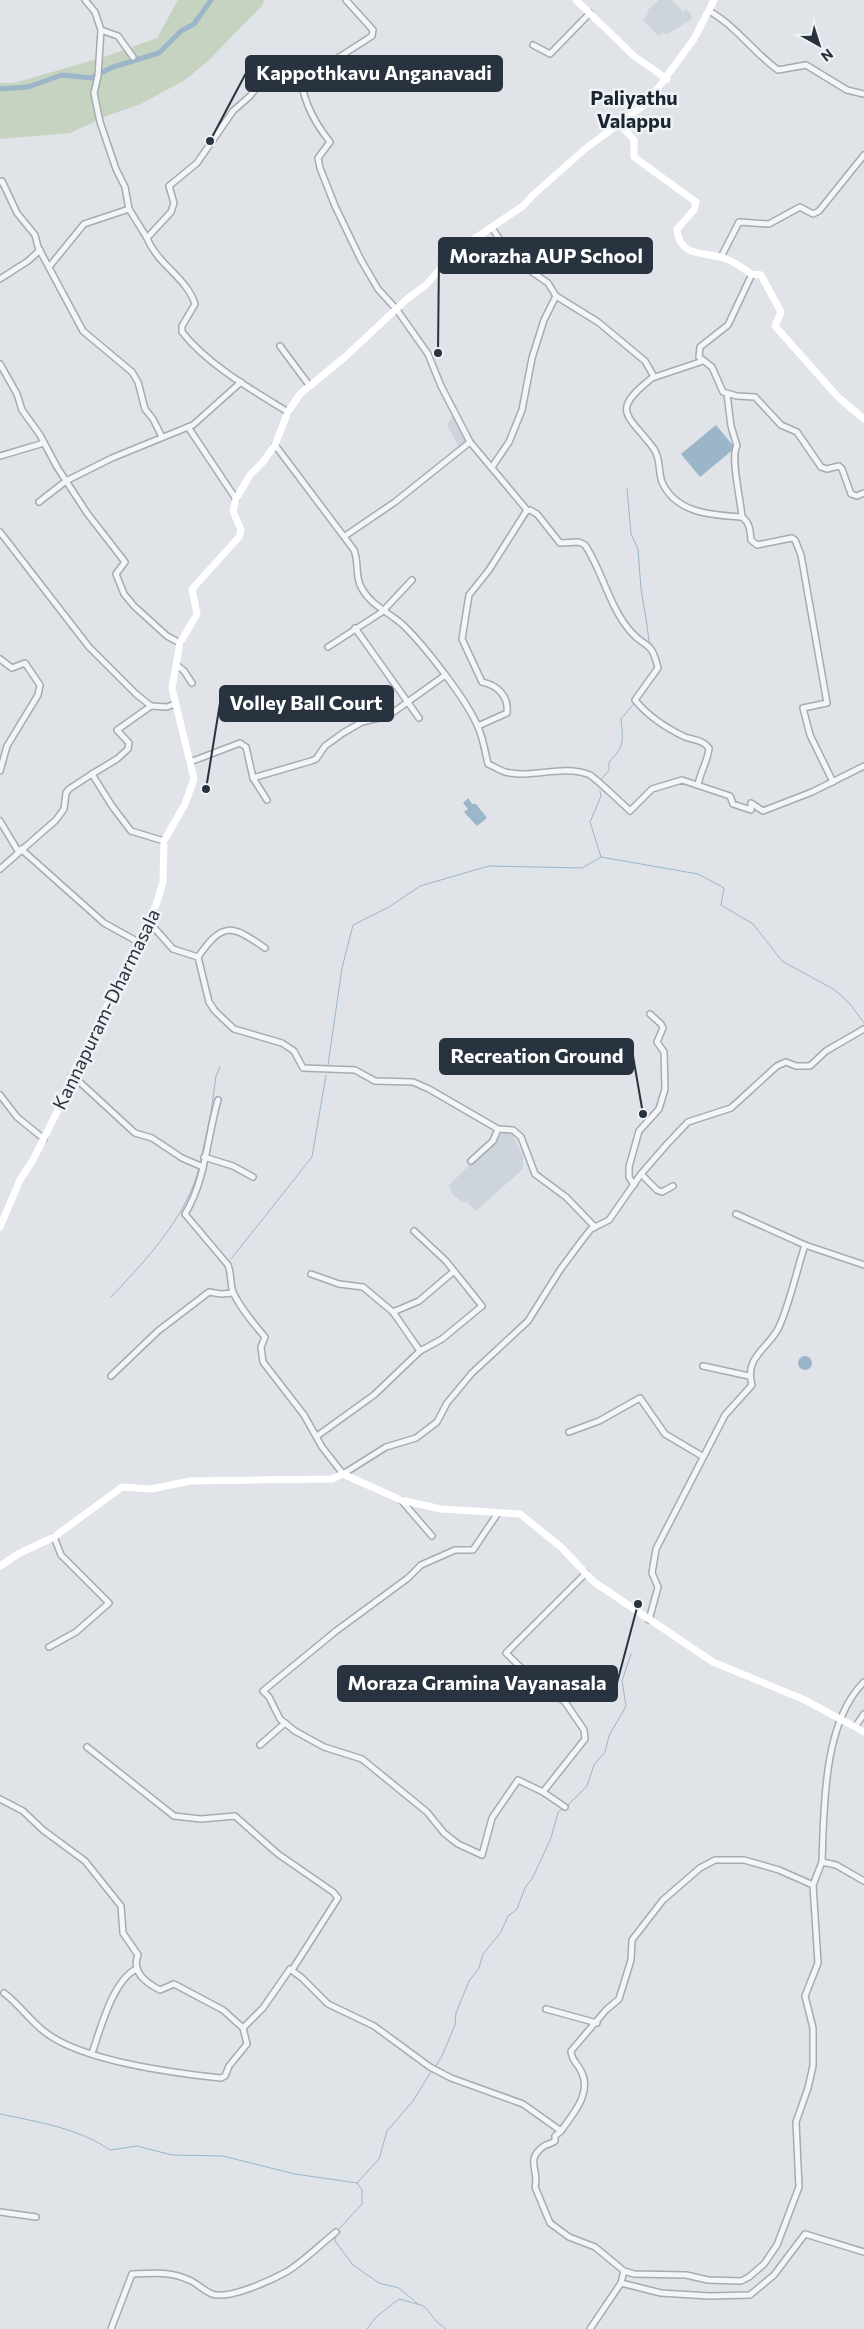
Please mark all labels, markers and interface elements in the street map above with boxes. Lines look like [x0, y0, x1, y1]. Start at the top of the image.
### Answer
north arrow [794, 20, 844, 70]
text: N [818, 46, 837, 65]
callout: Kappothkavu Anganavadi [246, 56, 502, 91]
text: Kappothkavu Anganavadi [256, 60, 492, 84]
district label: Paliyathu Valappu [590, 85, 678, 132]
callout: Morazha AUP School [439, 238, 652, 273]
text: Morazha AUP School [449, 243, 643, 267]
callout: Volley Ball Court [220, 686, 393, 721]
text: Volley Ball Court [230, 690, 382, 714]
street label: Kannapuram-Dharmasala [47, 905, 164, 1113]
callout: Recreation Ground [440, 1039, 633, 1074]
text: Recreation Ground [451, 1043, 623, 1067]
callout: Moraza Gramina Vayanasala [338, 1666, 617, 1701]
text: Moraza Gramina Vayanasala [347, 1670, 607, 1694]

